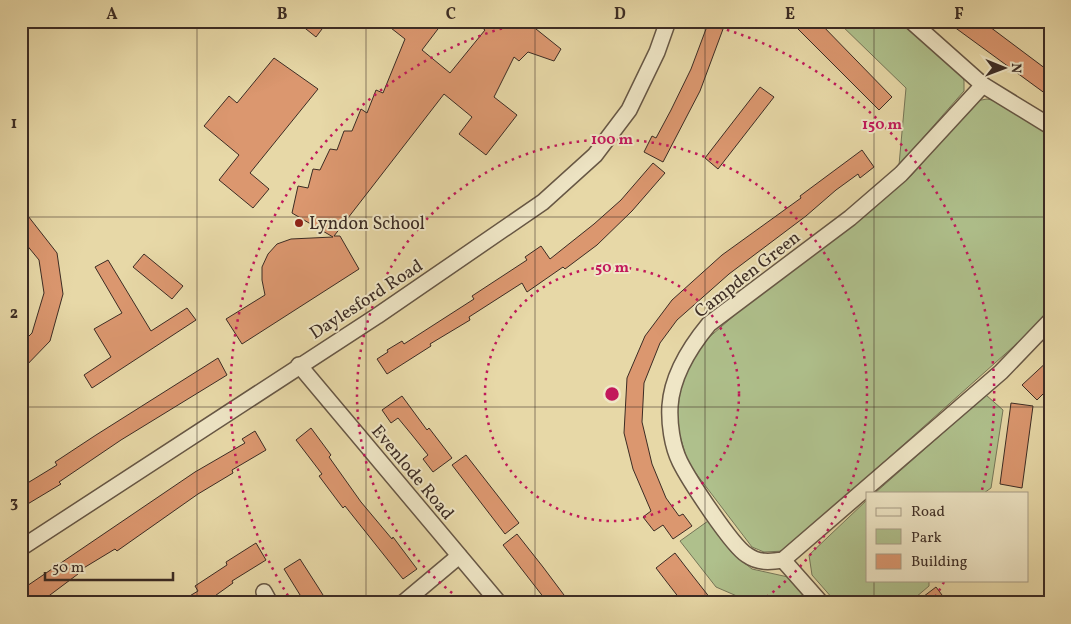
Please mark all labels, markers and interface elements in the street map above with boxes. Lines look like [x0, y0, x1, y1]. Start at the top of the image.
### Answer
text: A [106, 4, 118, 26]
text: B [277, 4, 288, 26]
text: C [446, 4, 456, 26]
text: D [614, 4, 626, 26]
text: E [785, 4, 795, 26]
text: F [954, 4, 964, 26]
north arrow [978, 42, 1028, 92]
text: N [1006, 63, 1025, 73]
text: 1 [11, 113, 17, 135]
text: 150 m [862, 115, 902, 136]
text: 100 m [591, 130, 634, 151]
place label: Lyndon School [309, 212, 425, 237]
marker: Lyndon School [293, 217, 305, 229]
street label: Campden Green [690, 226, 806, 325]
street label: Daylesford Road [305, 254, 428, 346]
text: 50 m [595, 258, 629, 279]
text: 2 [10, 303, 18, 325]
centre of rings [603, 385, 621, 403]
street label: Evenlode Road [365, 420, 459, 526]
text: 3 [10, 492, 18, 514]
legend [866, 492, 1028, 582]
text: Road [911, 502, 945, 523]
text: Park [911, 528, 942, 549]
scale bar [45, 549, 172, 581]
text: Building [911, 552, 968, 573]
text: 50 m [52, 558, 84, 579]

